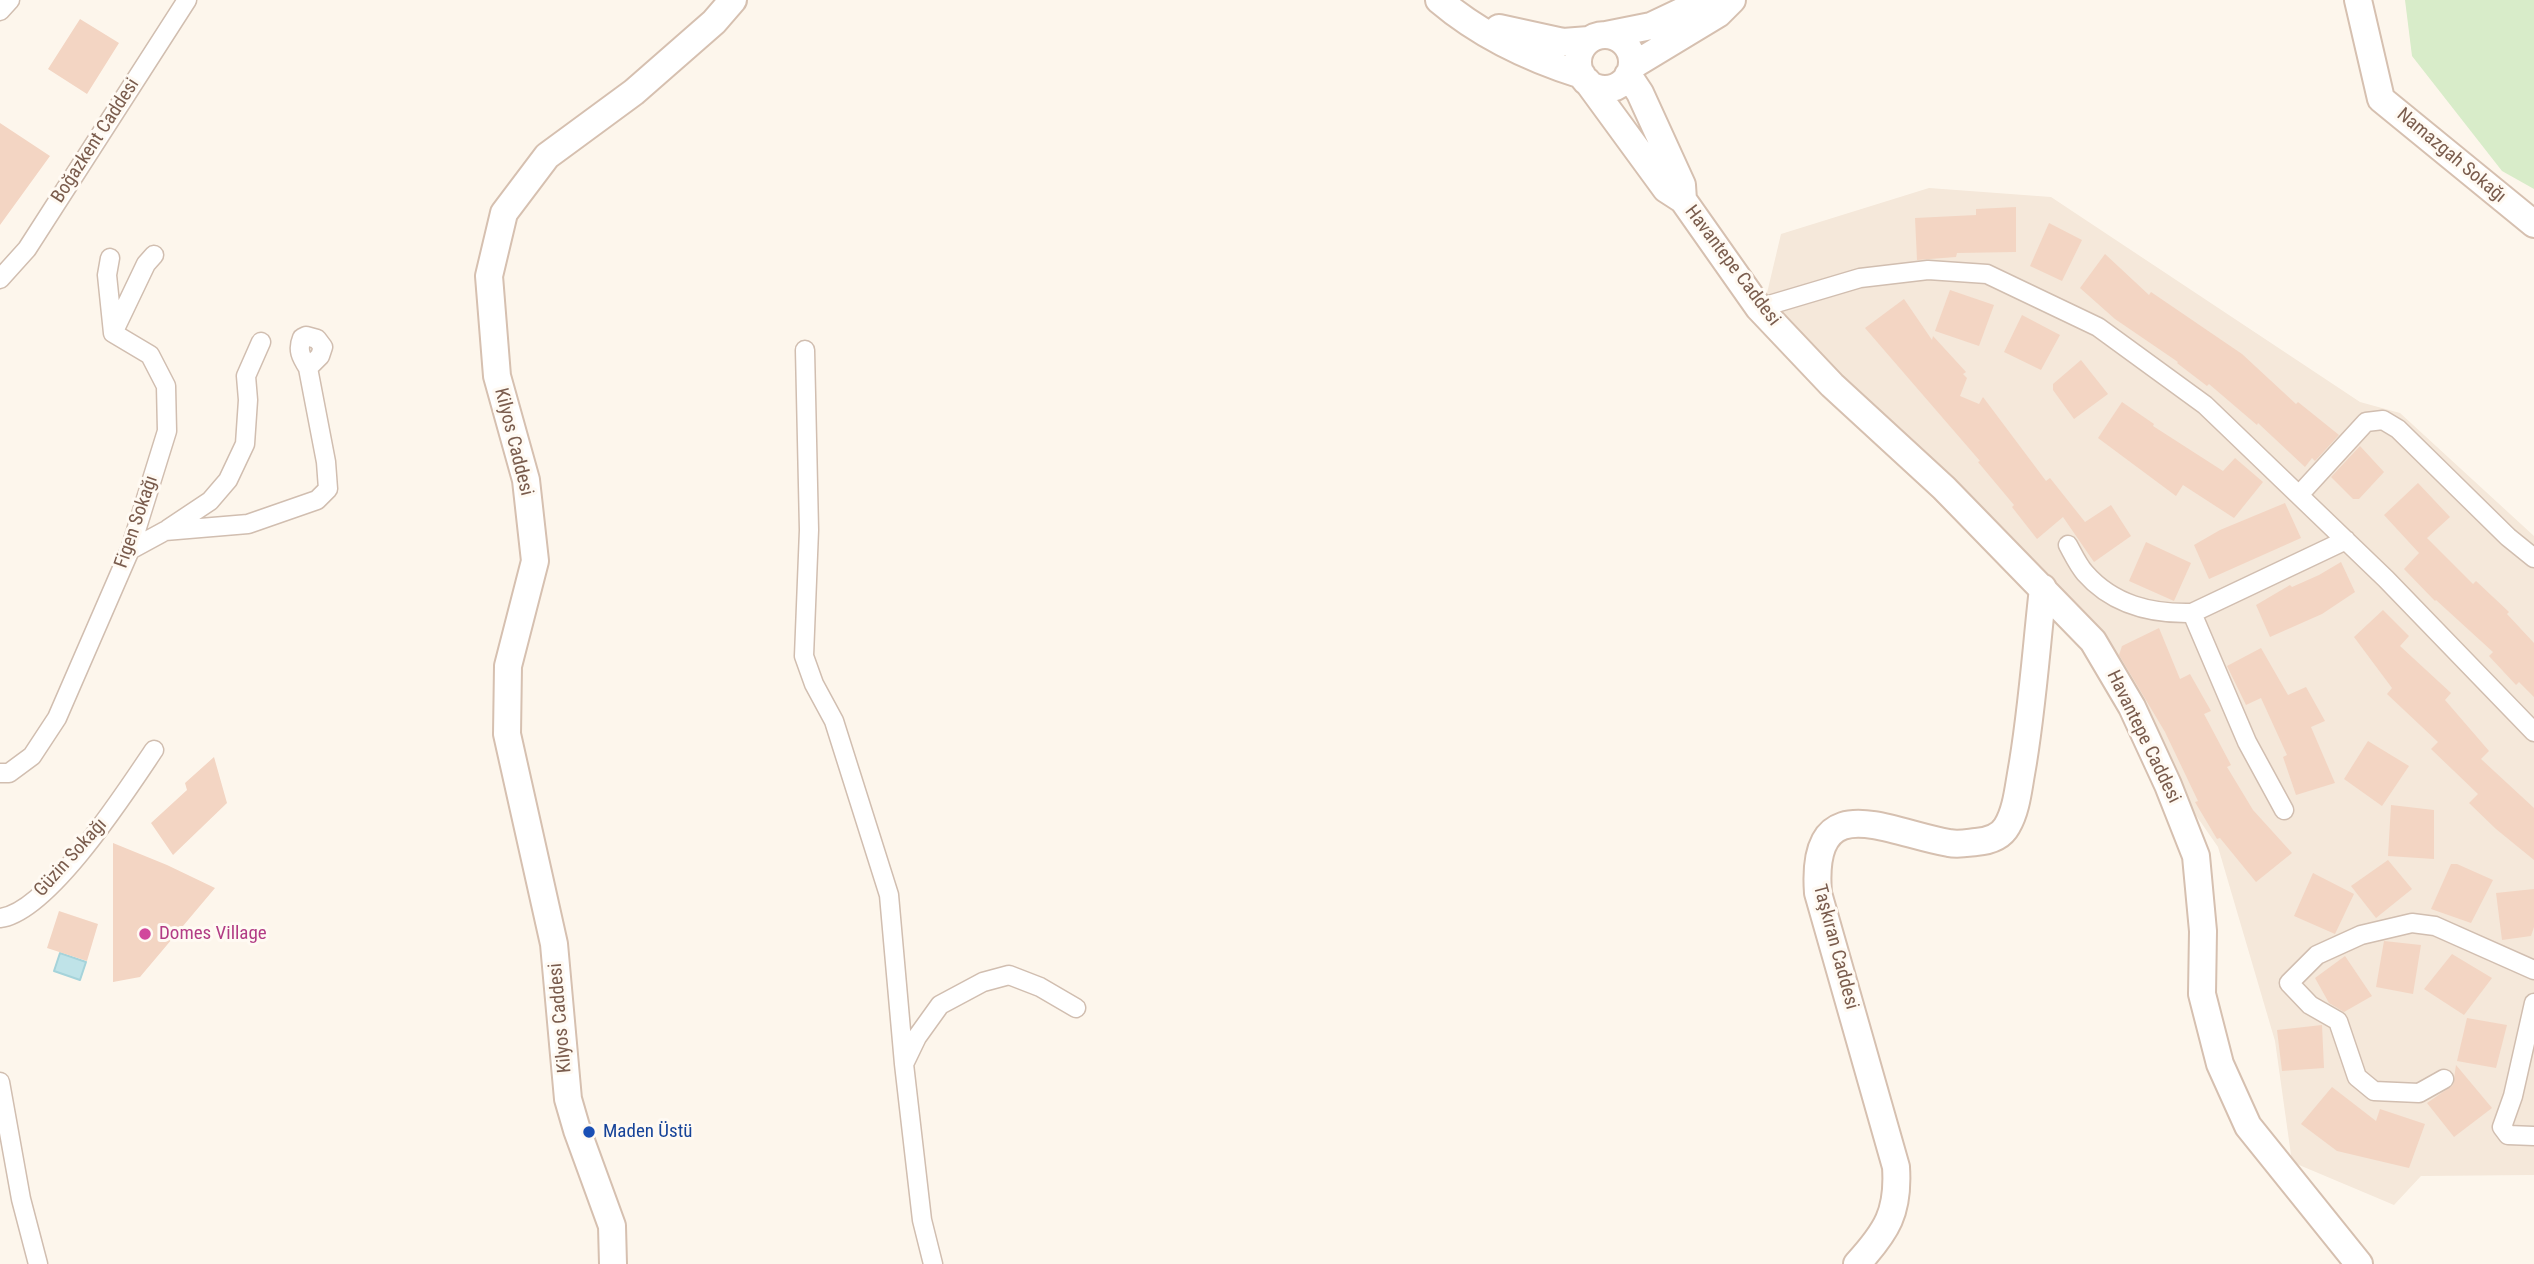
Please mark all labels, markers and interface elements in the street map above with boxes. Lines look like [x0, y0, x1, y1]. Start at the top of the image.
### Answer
street label: Boğazkent Caddesi [47, 74, 145, 208]
street label: Namazgah Sokağı [2392, 104, 2510, 208]
street label: Havantepe Caddesi [1679, 201, 1785, 331]
street label: Kilyos Caddesi [489, 386, 537, 498]
street label: Figen Sokağı [111, 473, 163, 571]
street label: Havantepe Caddesi [2101, 667, 2185, 807]
street label: Güzin Sokağı [30, 814, 112, 902]
street label: Taşkıran Caddesi [1807, 882, 1863, 1012]
place label: Domes Village [159, 923, 267, 945]
marker: Domes Village [137, 926, 153, 942]
street label: Kilyos Caddesi [545, 962, 577, 1074]
place label: Maden Üstü [603, 1121, 692, 1143]
marker: Maden Üstü [581, 1124, 597, 1140]

